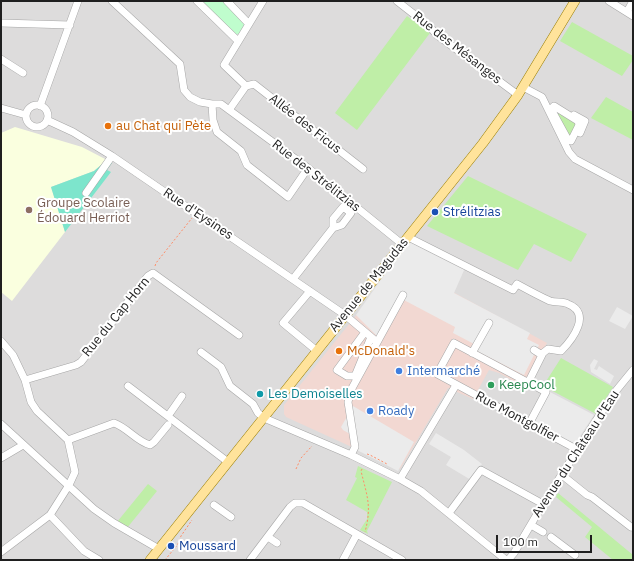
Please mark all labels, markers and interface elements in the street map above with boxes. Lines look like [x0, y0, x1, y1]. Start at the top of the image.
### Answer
street label: Rue des Mésanges [409, 8, 505, 88]
street label: Allée des Ficus [266, 91, 344, 157]
place label: au Chat qui Pète [116, 118, 211, 134]
marker: au Chat qui Pète [103, 121, 113, 131]
street label: Rue des Strélitzias [269, 137, 363, 215]
street label: Rue d'Eysines [160, 185, 236, 243]
place label: Groupe Scolaire Édouard Herriot [37, 195, 130, 226]
place label: Strélitzias [443, 204, 501, 220]
marker: Groupe Scolaire Édouard Herriot [24, 205, 34, 215]
marker: Strélitzias [430, 207, 440, 217]
street label: Avenue de Magudas [326, 235, 412, 335]
street label: Rue du Cap Horn [79, 274, 153, 360]
place label: McDonald's [347, 343, 415, 359]
marker: McDonald's [334, 346, 344, 356]
place label: Intermarché [407, 363, 480, 379]
marker: Intermarché [394, 366, 404, 376]
place label: KeepCool [499, 377, 555, 393]
marker: KeepCool [486, 380, 496, 390]
place label: Les Demoiselles [268, 386, 363, 402]
street label: Avenue du Château d'Eau [529, 387, 623, 521]
street label: Rue Montgolfier [473, 388, 561, 446]
marker: Les Demoiselles [255, 389, 265, 399]
place label: Roady [378, 403, 414, 419]
marker: Roady [365, 406, 375, 416]
scale bar [498, 527, 594, 553]
text: 100 m [503, 534, 538, 549]
place label: Moussard [179, 538, 236, 554]
marker: Moussard [166, 541, 176, 551]

